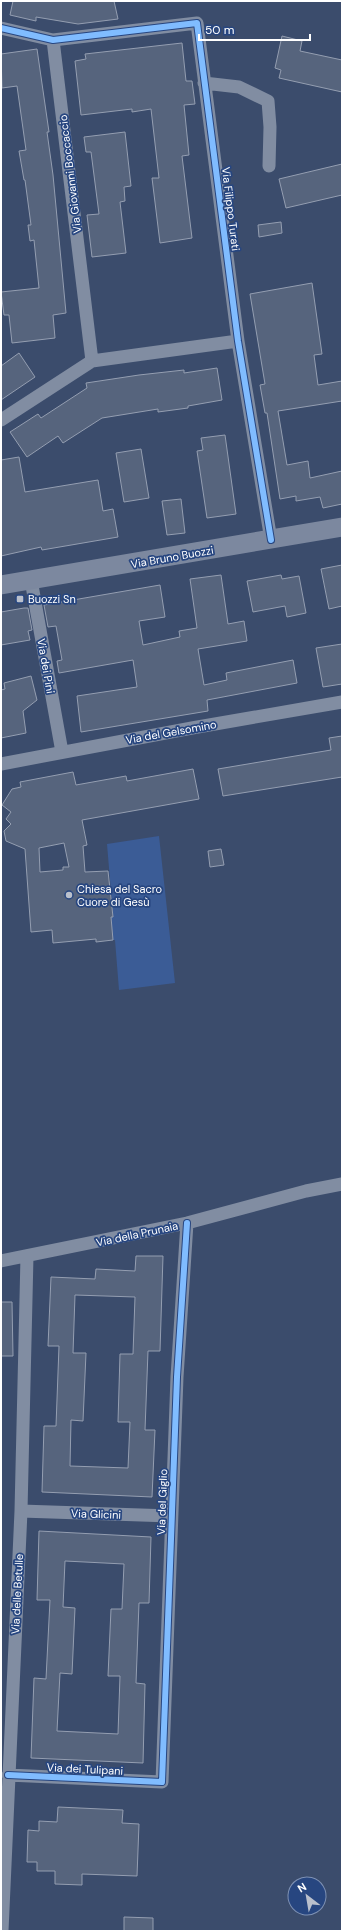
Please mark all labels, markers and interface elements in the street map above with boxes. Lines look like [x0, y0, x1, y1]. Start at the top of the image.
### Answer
scale bar [199, 16, 310, 42]
text: 50 m [205, 22, 234, 38]
street label: Via Giovanni Boccaccio [56, 114, 84, 234]
street label: Via Filippo Turati [219, 166, 243, 252]
street label: Via Bruno Buozzi [129, 543, 215, 571]
place label: Buozzi Sn [28, 592, 76, 606]
marker: Buozzi Sn [15, 594, 25, 604]
street label: Via dei Pini [34, 637, 58, 695]
street label: Via del Gelsomino [125, 717, 217, 747]
place label: Chiesa del Sacro Cuore di Gesù [77, 882, 162, 909]
marker: Chiesa del Sacro Cuore di Gesù [64, 890, 74, 900]
street label: Via della Prunaia [95, 1218, 179, 1250]
street label: Via del Giglio [154, 1469, 170, 1535]
street label: Via Glicini [71, 1506, 121, 1522]
street label: Via delle Betulle [8, 1553, 26, 1635]
street label: Via dei Tulipani [46, 1760, 124, 1778]
north arrow [287, 1876, 327, 1916]
text: N [295, 1879, 309, 1895]

